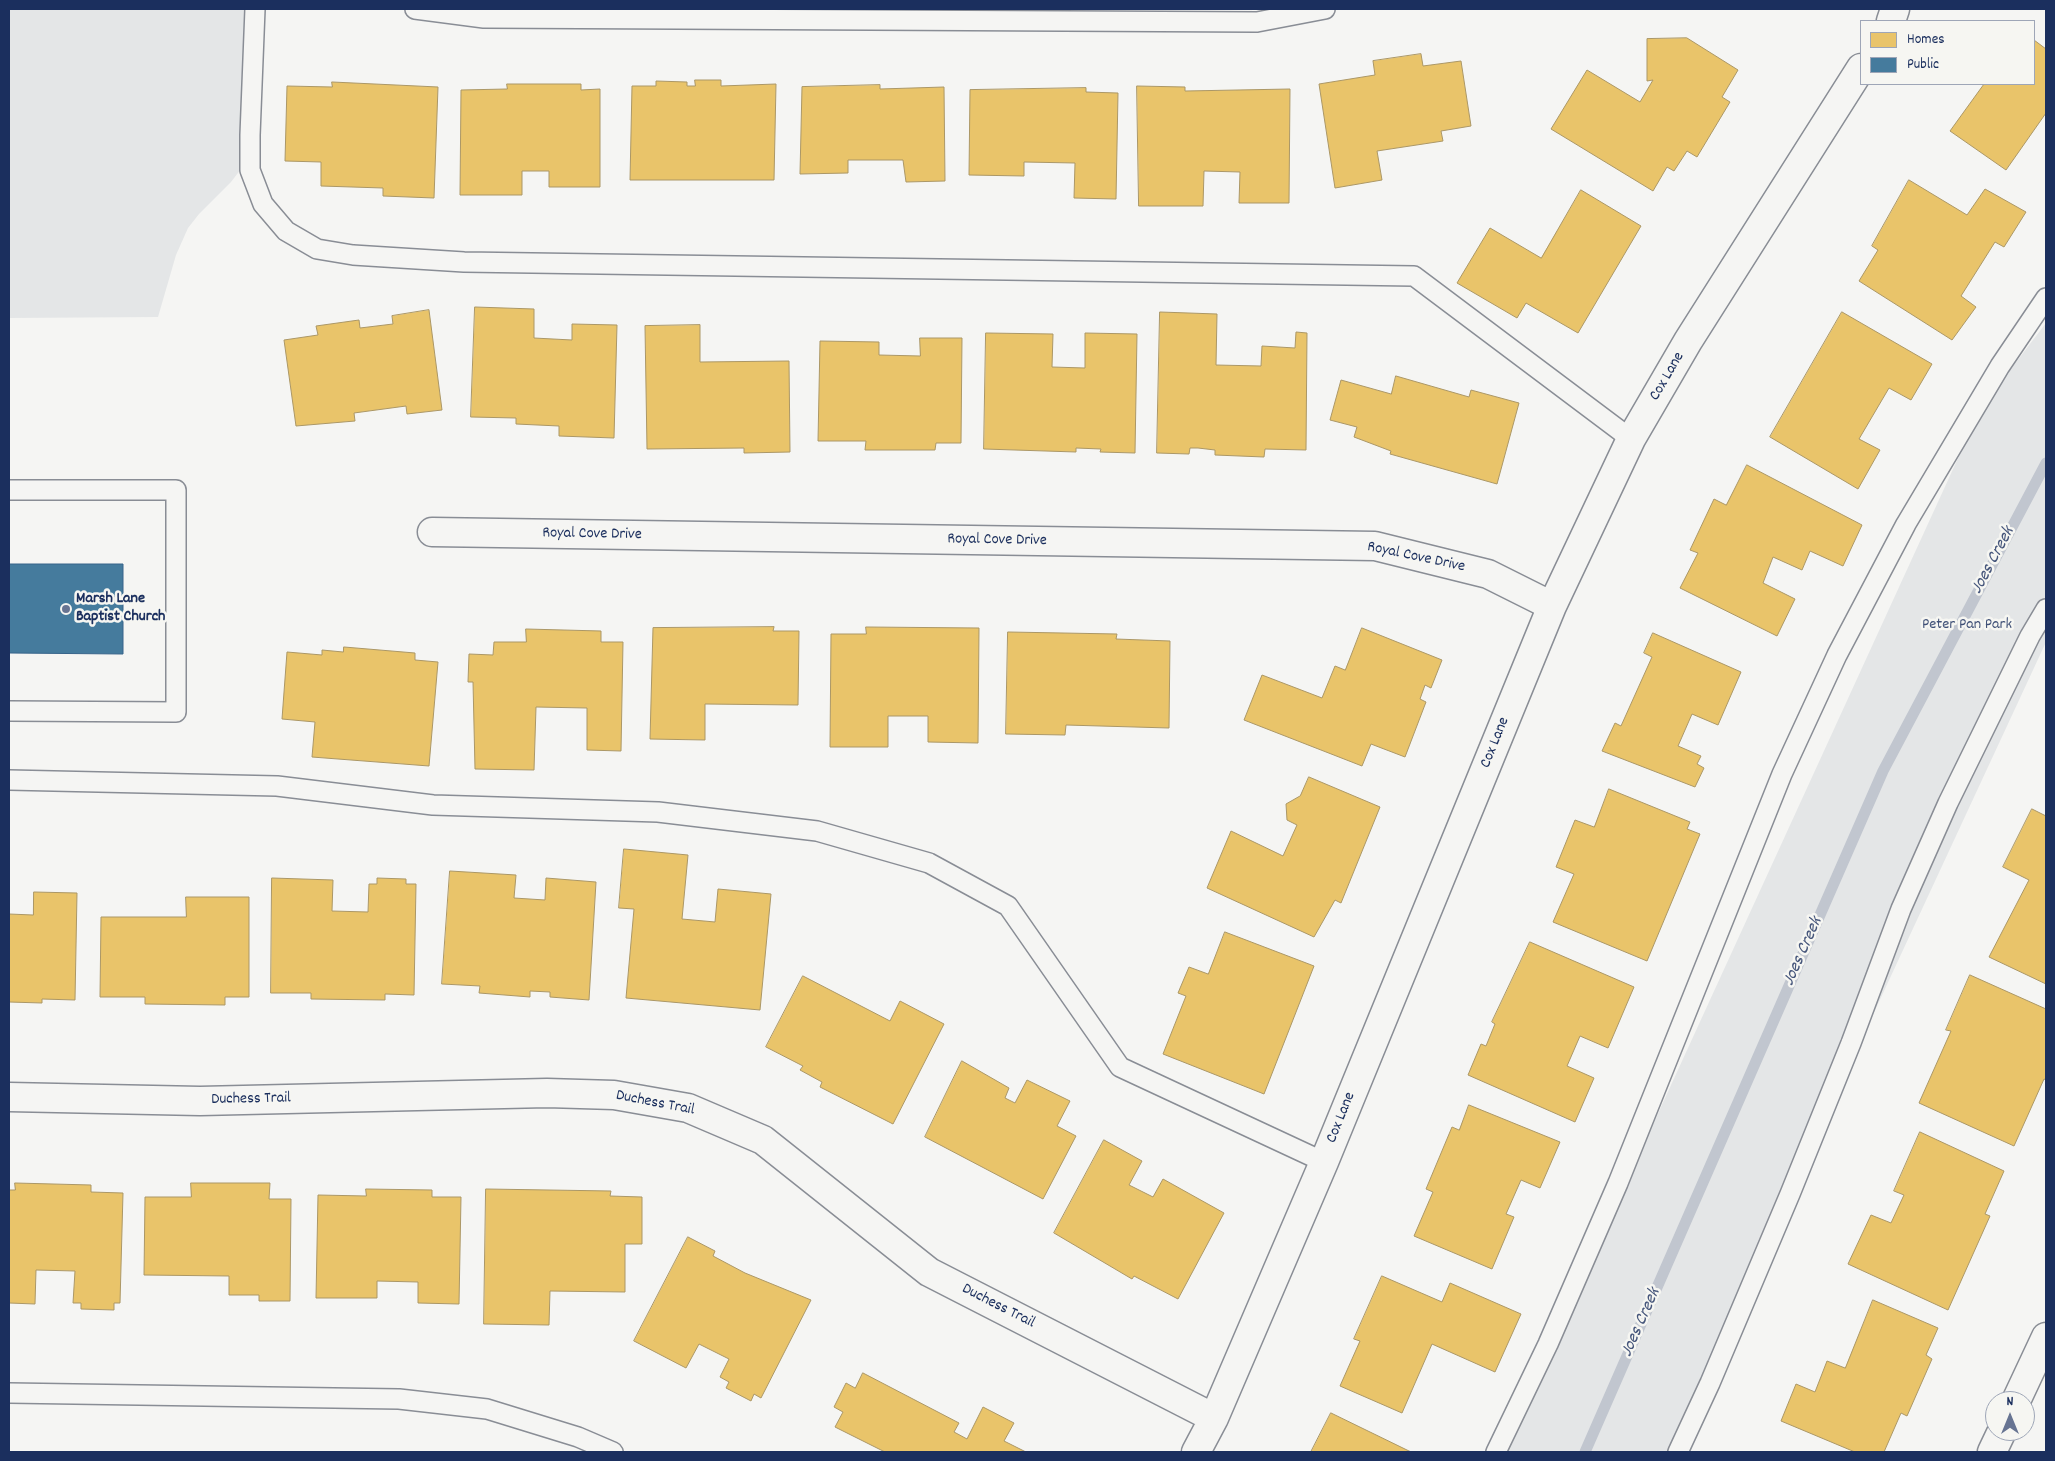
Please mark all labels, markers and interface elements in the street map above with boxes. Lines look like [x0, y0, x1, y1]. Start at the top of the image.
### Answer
legend [1860, 20, 2035, 85]
text: Homes [1907, 29, 1945, 51]
text: Public [1907, 54, 1939, 76]
street label: Cox Lane [1646, 349, 1690, 405]
water label: Joes Creek [1967, 524, 2021, 598]
street label: Royal Cove Drive [542, 525, 642, 545]
street label: Royal Cove Drive [947, 531, 1047, 551]
street label: Royal Cove Drive [1365, 538, 1467, 578]
place label: Marsh Lane Baptist Church [76, 590, 165, 628]
marker: Marsh Lane Baptist Church [60, 603, 72, 615]
park label: Peter Pan Park [1922, 616, 2012, 636]
street label: Cox Lane [1477, 715, 1515, 771]
water label: Joes Creek [1779, 914, 1829, 990]
street label: Duchess Trail [614, 1087, 696, 1121]
street label: Duchess Trail [211, 1090, 291, 1110]
street label: Cox Lane [1323, 1090, 1361, 1146]
street label: Duchess Trail [958, 1280, 1038, 1334]
water label: Joes Creek [1617, 1285, 1667, 1361]
north arrow [1985, 1391, 2035, 1441]
text: N [2007, 1392, 2013, 1412]

